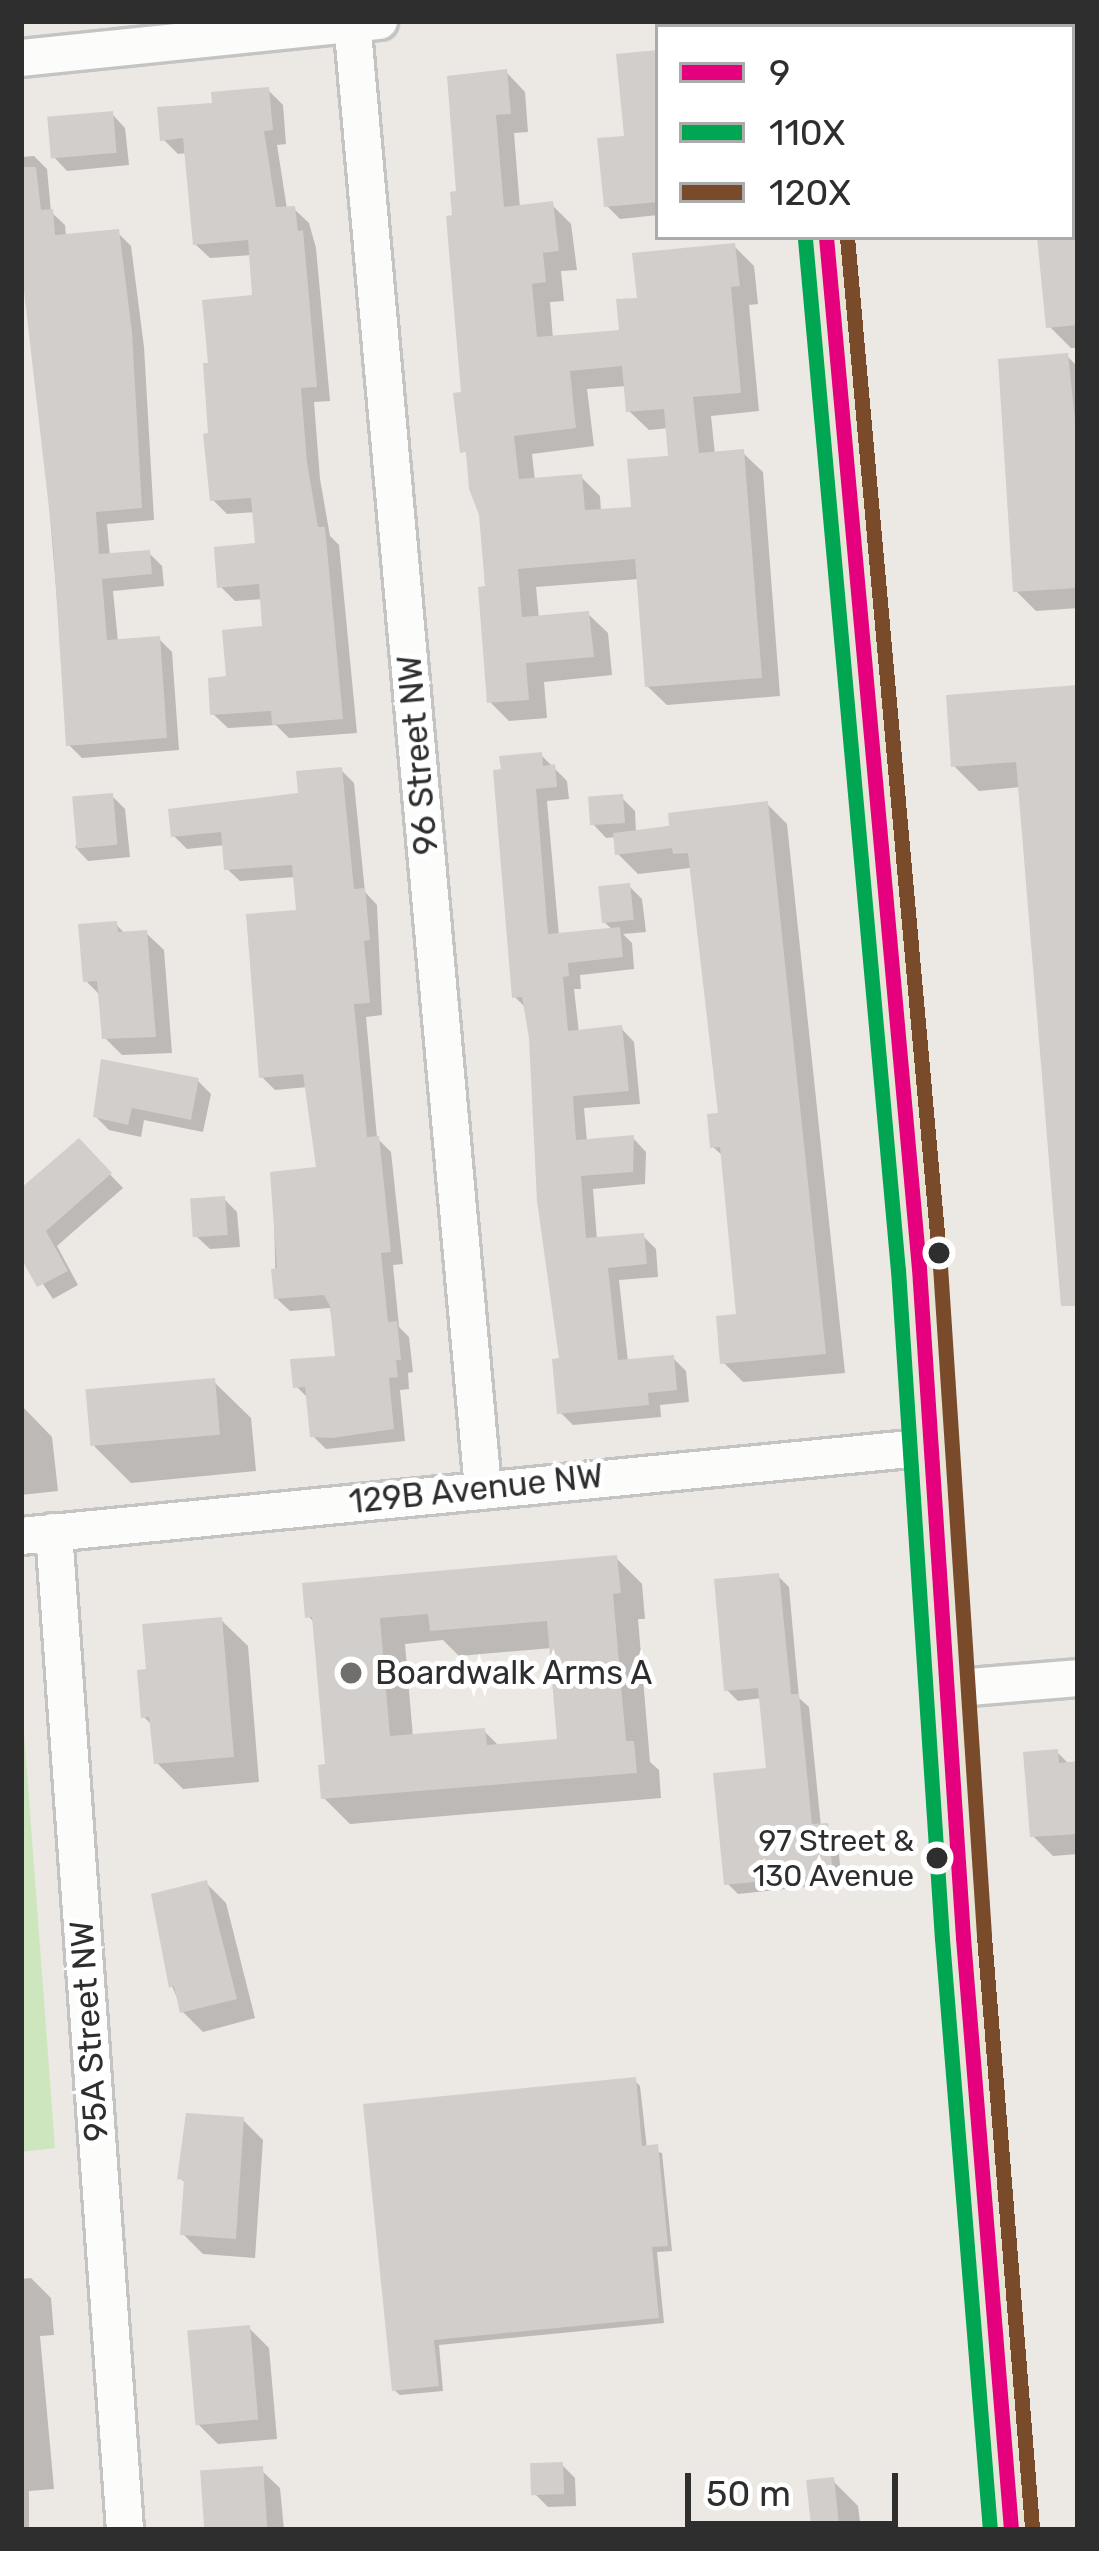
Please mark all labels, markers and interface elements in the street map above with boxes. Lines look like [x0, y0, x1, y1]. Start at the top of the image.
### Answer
legend [655, 24, 1075, 240]
text: 9 [769, 51, 790, 94]
text: 110X [769, 111, 845, 154]
text: 120X [769, 171, 851, 214]
street label: 96 Street NW [390, 654, 446, 856]
unlabelled marker [928, 1242, 950, 1264]
street label: 129B Avenue NW [347, 1456, 605, 1522]
place label: Boardwalk Arms A [375, 1653, 654, 1693]
marker: Boardwalk Arms A [338, 1660, 364, 1686]
place label: 97 Street & 130 Avenue [752, 1823, 914, 1894]
marker: 97 Street & 130 Avenue [926, 1847, 948, 1869]
street label: 95A Street NW [61, 1919, 117, 2143]
scale bar [691, 2449, 904, 2523]
text: 50 m [706, 2472, 791, 2515]

